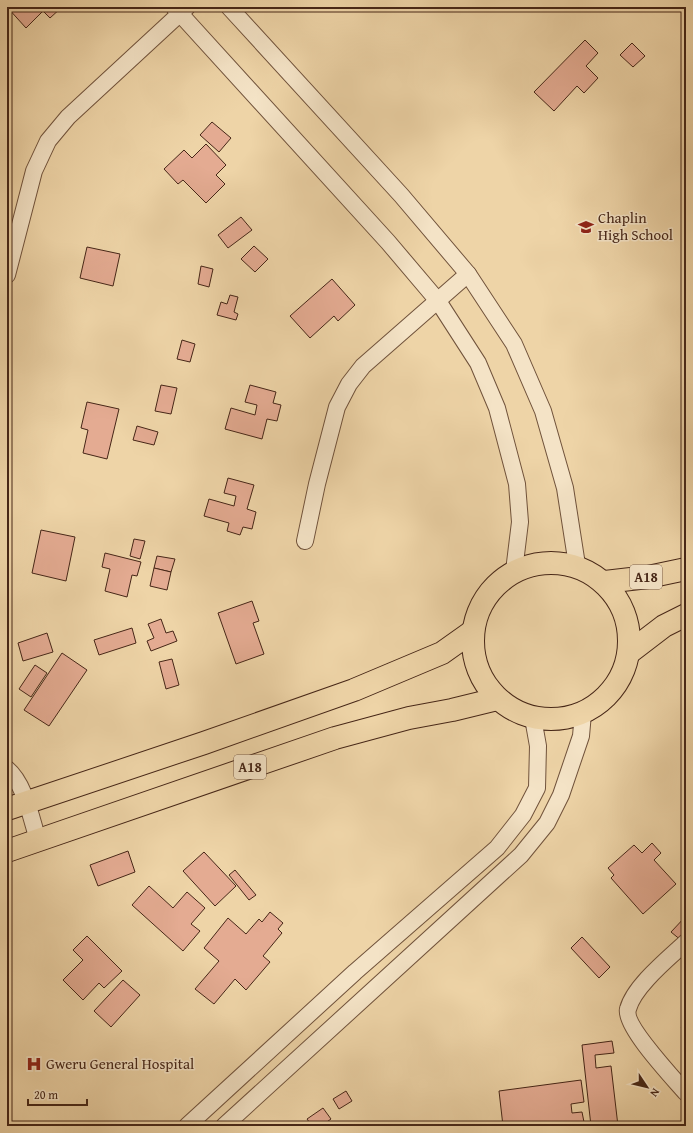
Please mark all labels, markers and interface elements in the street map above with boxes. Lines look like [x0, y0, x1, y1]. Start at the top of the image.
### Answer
place label: Chaplin High School [598, 207, 673, 245]
school or university icon: Chaplin High School [577, 218, 595, 236]
road number: A18 [630, 565, 662, 589]
road number: A18 [234, 755, 266, 779]
place label: Gweru General Hospital [46, 1053, 194, 1074]
hospital icon: Gweru General Hospital [25, 1055, 43, 1073]
north arrow [627, 1067, 667, 1107]
scale bar [28, 1081, 87, 1107]
text: N [646, 1085, 664, 1101]
text: 20 m [34, 1086, 58, 1103]

